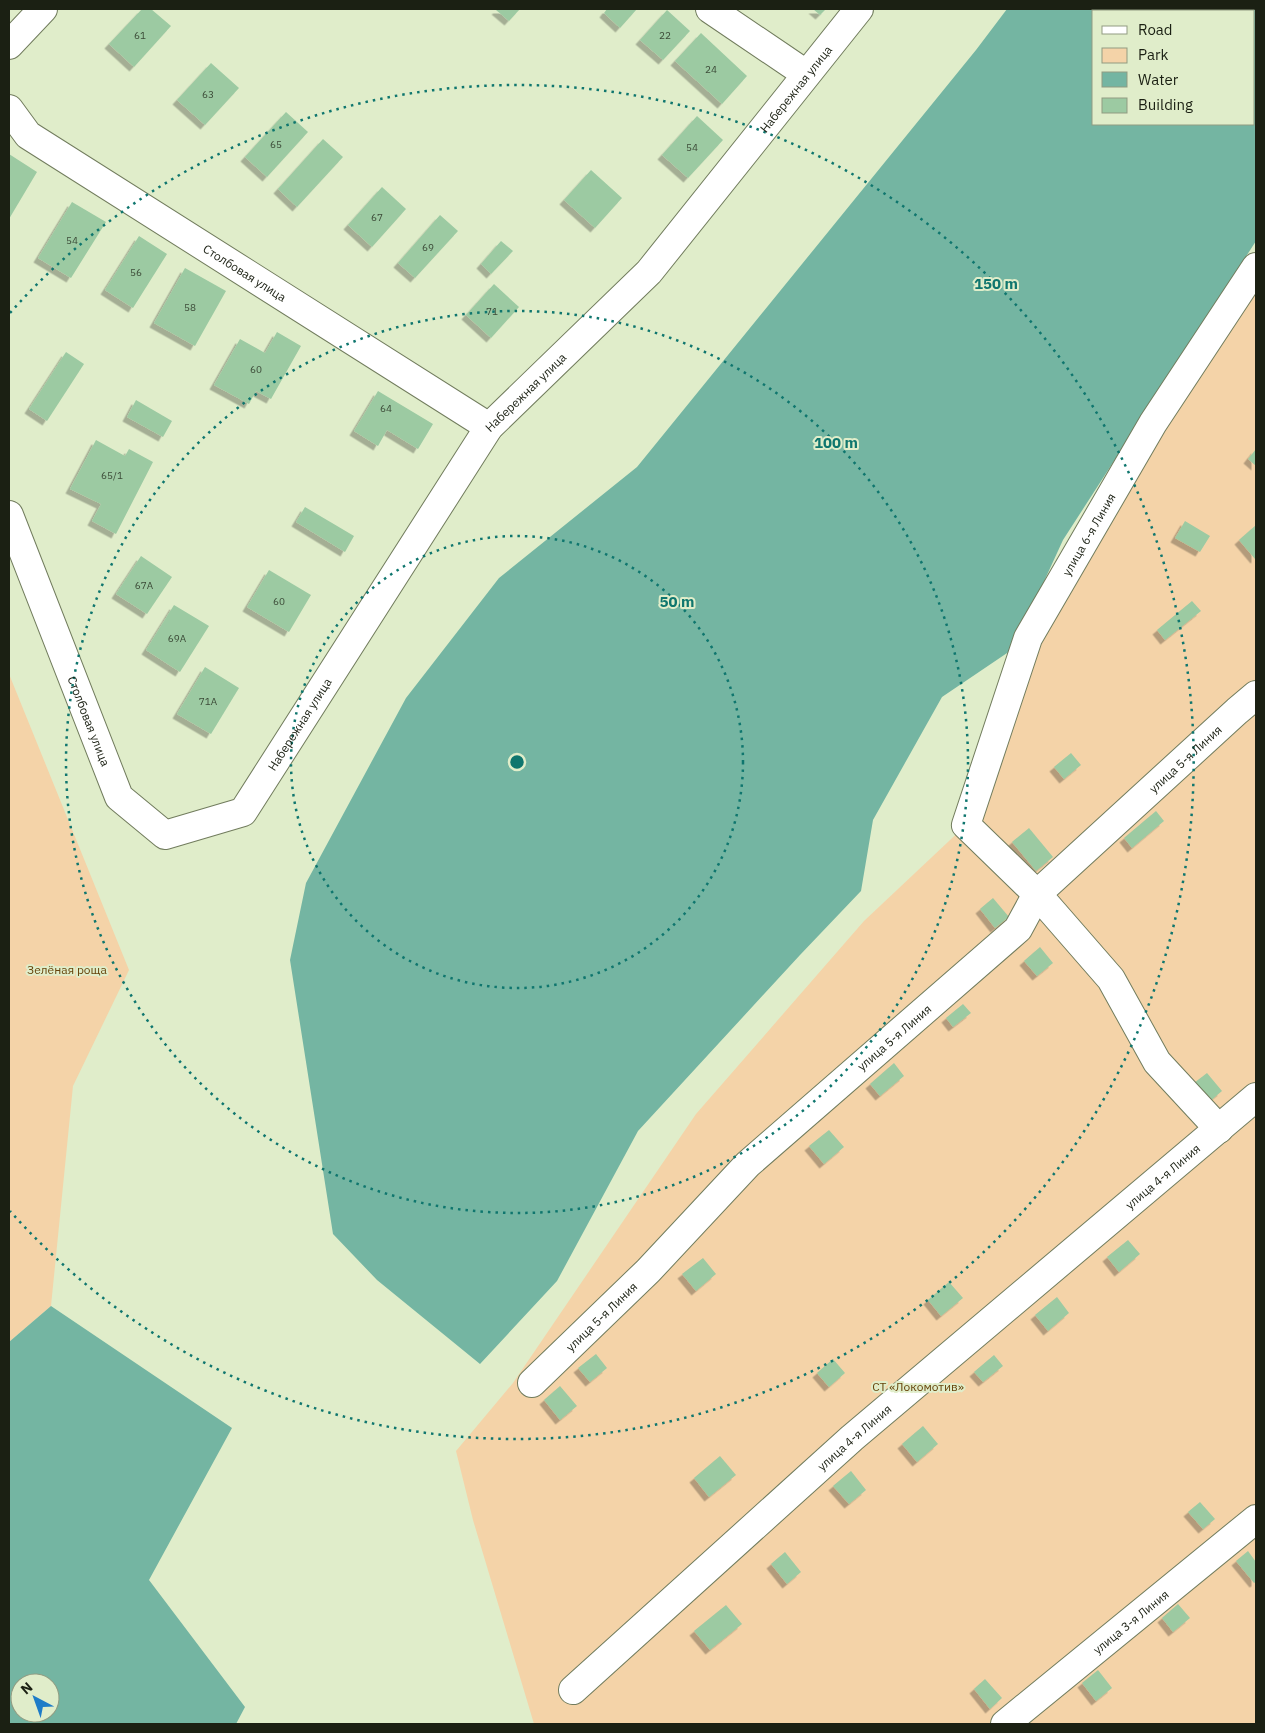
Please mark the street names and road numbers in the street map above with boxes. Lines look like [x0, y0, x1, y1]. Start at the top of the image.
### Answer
street label: Набережная улица [756, 42, 835, 135]
street label: Столбовая улица [201, 241, 290, 305]
street label: Набережная улица [482, 349, 569, 435]
street label: улица 6-я Линия [1058, 490, 1118, 578]
street label: Столбовая улица [65, 674, 114, 769]
street label: Набережная улица [264, 674, 335, 773]
street label: улица 5-я Линия [1146, 722, 1224, 796]
street label: улица 5-я Линия [854, 1001, 934, 1073]
street label: улица 4-я Линия [1122, 1140, 1203, 1212]
street label: улица 5-я Линия [562, 1279, 640, 1354]
street label: улица 4-я Линия [814, 1401, 894, 1473]
street label: улица 3-я Линия [1090, 1586, 1171, 1657]

